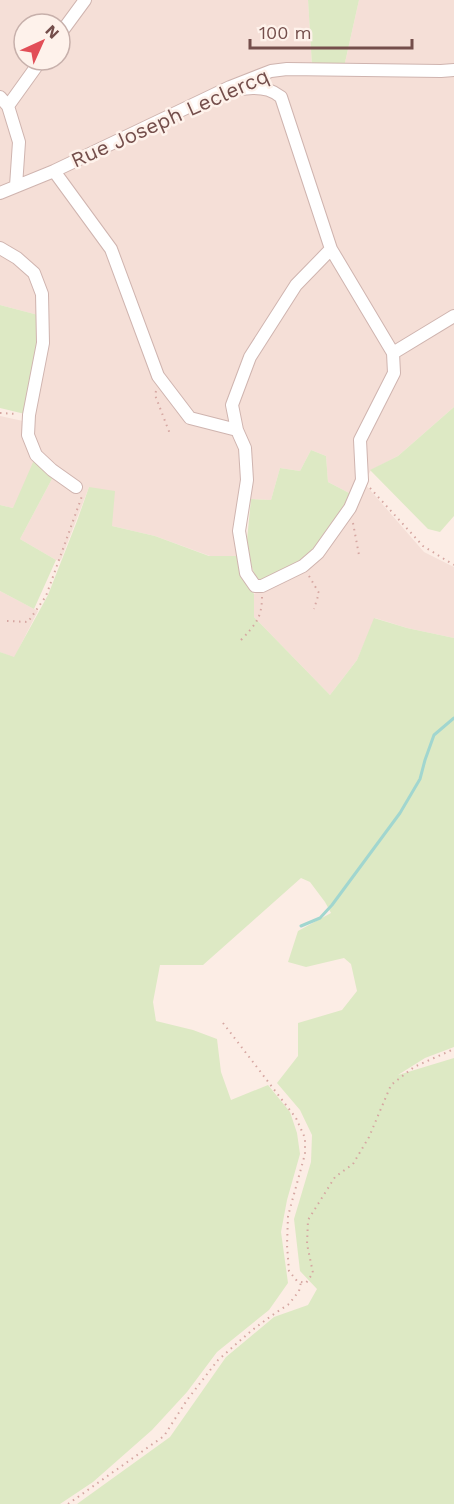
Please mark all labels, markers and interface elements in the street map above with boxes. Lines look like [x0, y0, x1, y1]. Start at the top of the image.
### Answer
north arrow [12, 12, 72, 72]
scale bar [250, 12, 412, 50]
text: N [41, 21, 63, 43]
text: 100 m [259, 22, 312, 43]
street label: Rue Joseph Leclercq [67, 63, 273, 173]

